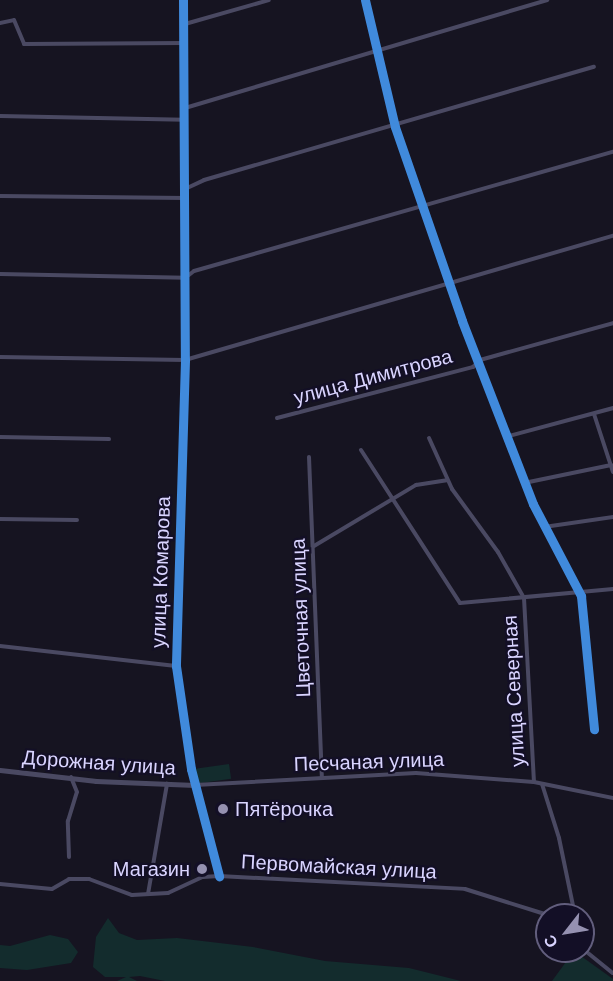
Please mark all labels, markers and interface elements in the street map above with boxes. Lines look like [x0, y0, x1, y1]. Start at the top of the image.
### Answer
street label: улица Димитрова [291, 344, 455, 410]
street label: улица Комарова [146, 496, 176, 648]
street label: Цветочная улица [286, 538, 316, 698]
street label: улица Северная [498, 615, 530, 767]
street label: Дорожная улица [21, 746, 177, 780]
street label: Песчаная улица [293, 747, 445, 777]
place label: Пятёрочка [235, 797, 333, 821]
marker: Пятёрочка [216, 802, 230, 816]
street label: Первомайская улица [241, 850, 437, 884]
place label: Магазин [113, 857, 190, 881]
marker: Магазин [195, 862, 209, 876]
north arrow [535, 903, 595, 963]
text: С [541, 932, 561, 951]

